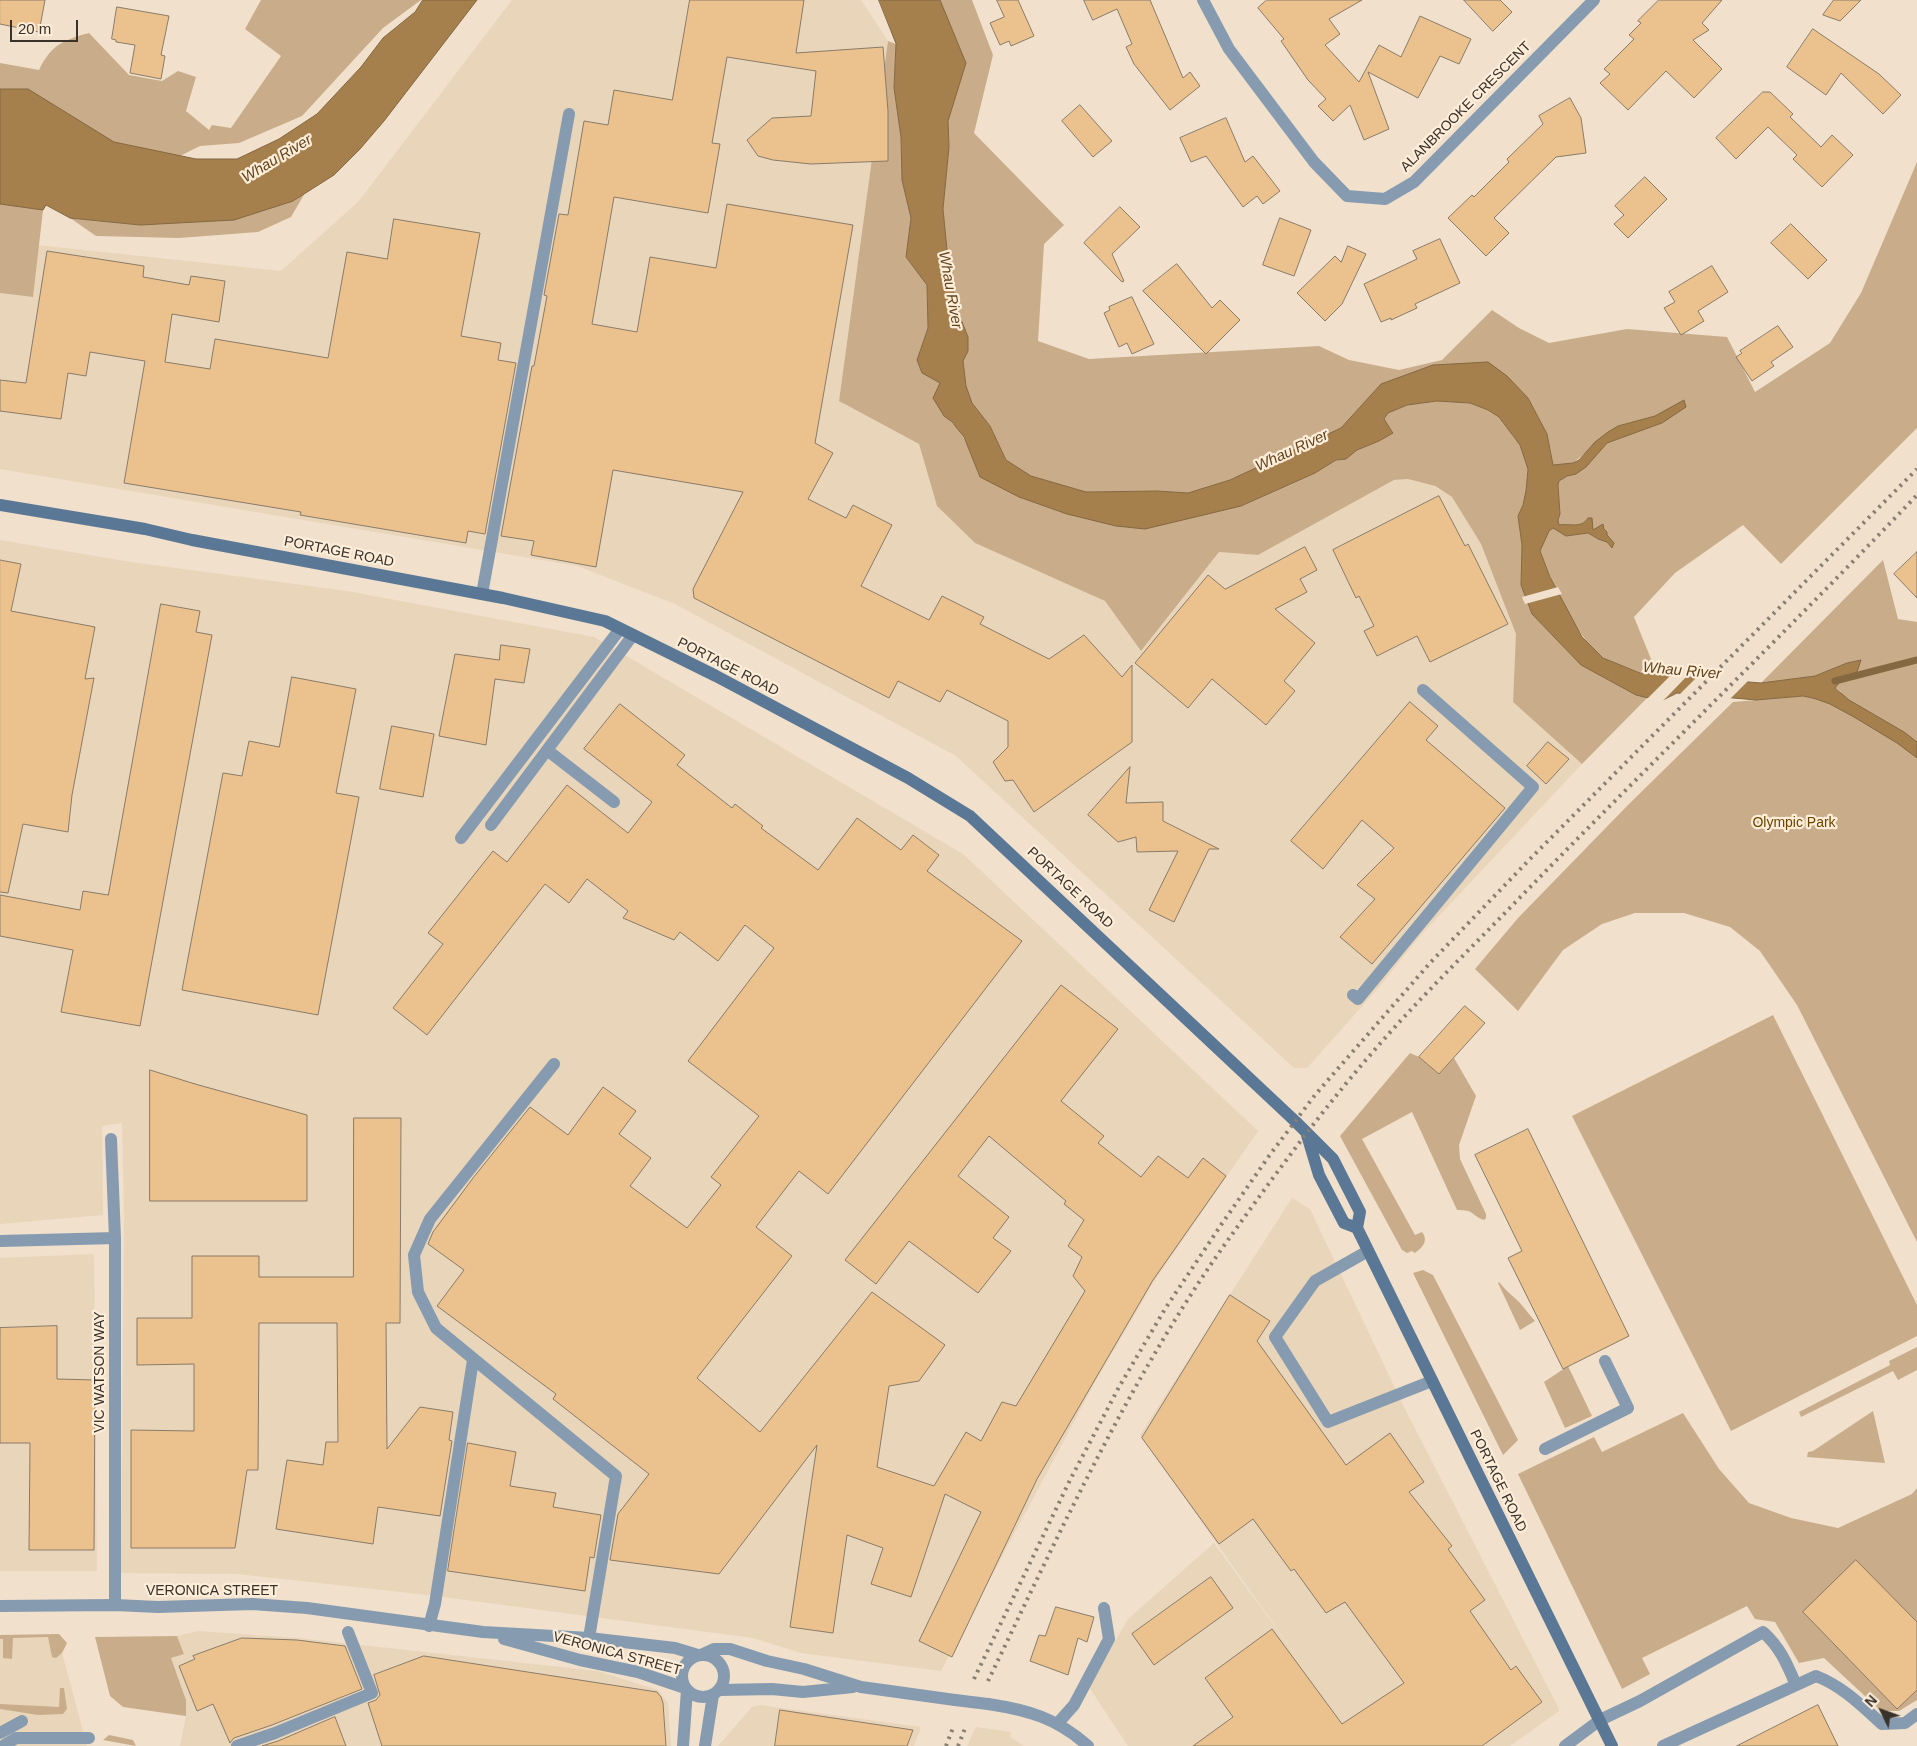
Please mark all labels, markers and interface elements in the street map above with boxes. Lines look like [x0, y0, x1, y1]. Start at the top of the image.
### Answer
scale bar [12, 10, 80, 42]
text: 20 m [18, 20, 51, 37]
street label: ALANBROOKE CRESCENT [1397, 38, 1535, 176]
water label: Whau River [239, 131, 315, 187]
water label: Whau River [934, 250, 966, 330]
water label: Whau River [1253, 426, 1331, 476]
street label: PORTAGE ROAD [283, 533, 395, 571]
street label: PORTAGE ROAD [675, 634, 781, 700]
water label: Whau River [1642, 659, 1722, 683]
park label: Olympic Park [1752, 815, 1836, 831]
street label: PORTAGE ROAD [1023, 844, 1117, 932]
street label: VIC WATSON WAY [92, 1311, 108, 1433]
street label: PORTAGE ROAD [1466, 1427, 1530, 1535]
street label: VERONICA STREET [146, 1583, 278, 1599]
street label: VERONICA STREET [551, 1629, 683, 1679]
north arrow [1857, 1686, 1907, 1736]
text: N [1862, 1692, 1880, 1710]

